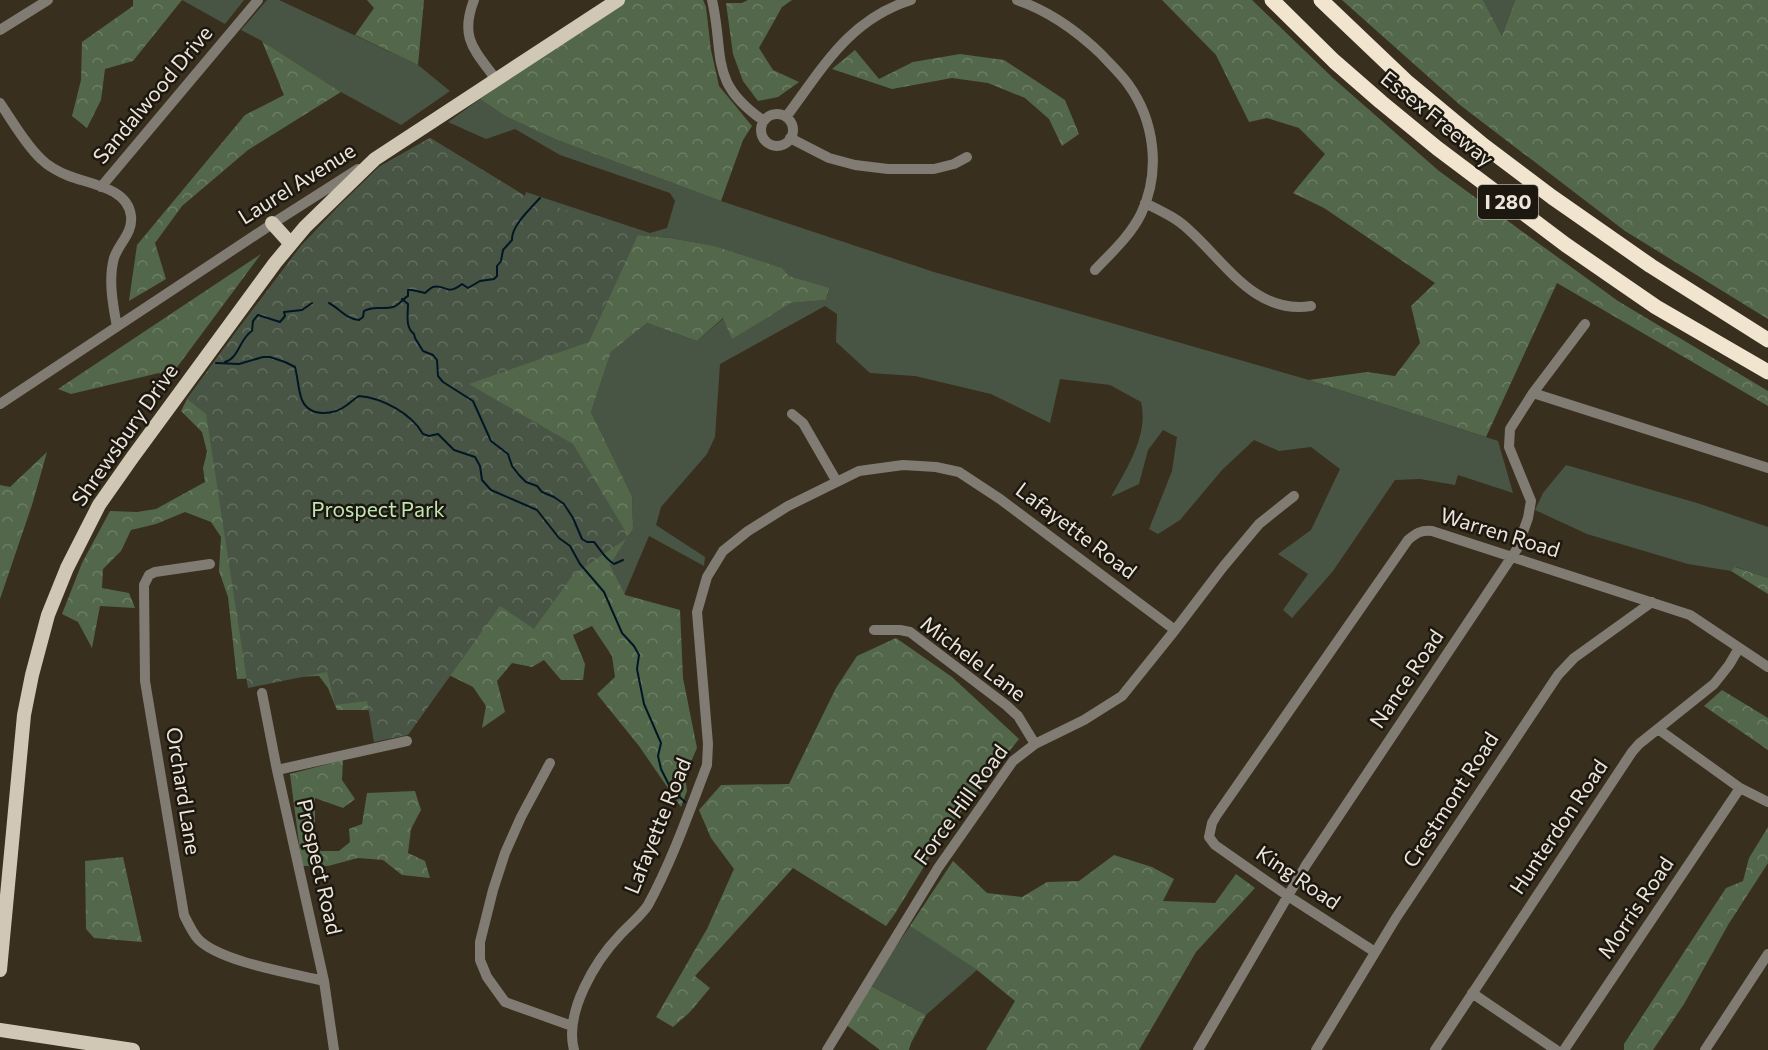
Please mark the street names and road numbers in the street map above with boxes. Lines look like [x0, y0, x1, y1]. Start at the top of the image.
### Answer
street label: Sandalwood Drive [87, 20, 217, 168]
street label: Essex Freeway [1377, 65, 1499, 171]
street label: Laurel Avenue [233, 137, 359, 229]
road number: I 280 [1478, 185, 1538, 219]
street label: Shrewsbury Drive [65, 358, 182, 510]
street label: Lafayette Road [1012, 476, 1142, 583]
street label: Warren Road [1438, 502, 1563, 562]
street label: Michele Lane [916, 610, 1032, 706]
street label: Nance Road [1364, 624, 1448, 732]
street label: Orchard Lane [162, 725, 207, 856]
street label: Crestmont Road [1397, 727, 1503, 871]
street label: Force Hill Road [908, 739, 1012, 869]
street label: Lafayette Road [618, 754, 695, 897]
street label: Hunterdon Road [1504, 754, 1612, 898]
street label: Prospect Road [293, 796, 348, 937]
street label: King Road [1252, 840, 1346, 914]
street label: Morris Road [1592, 852, 1678, 963]

